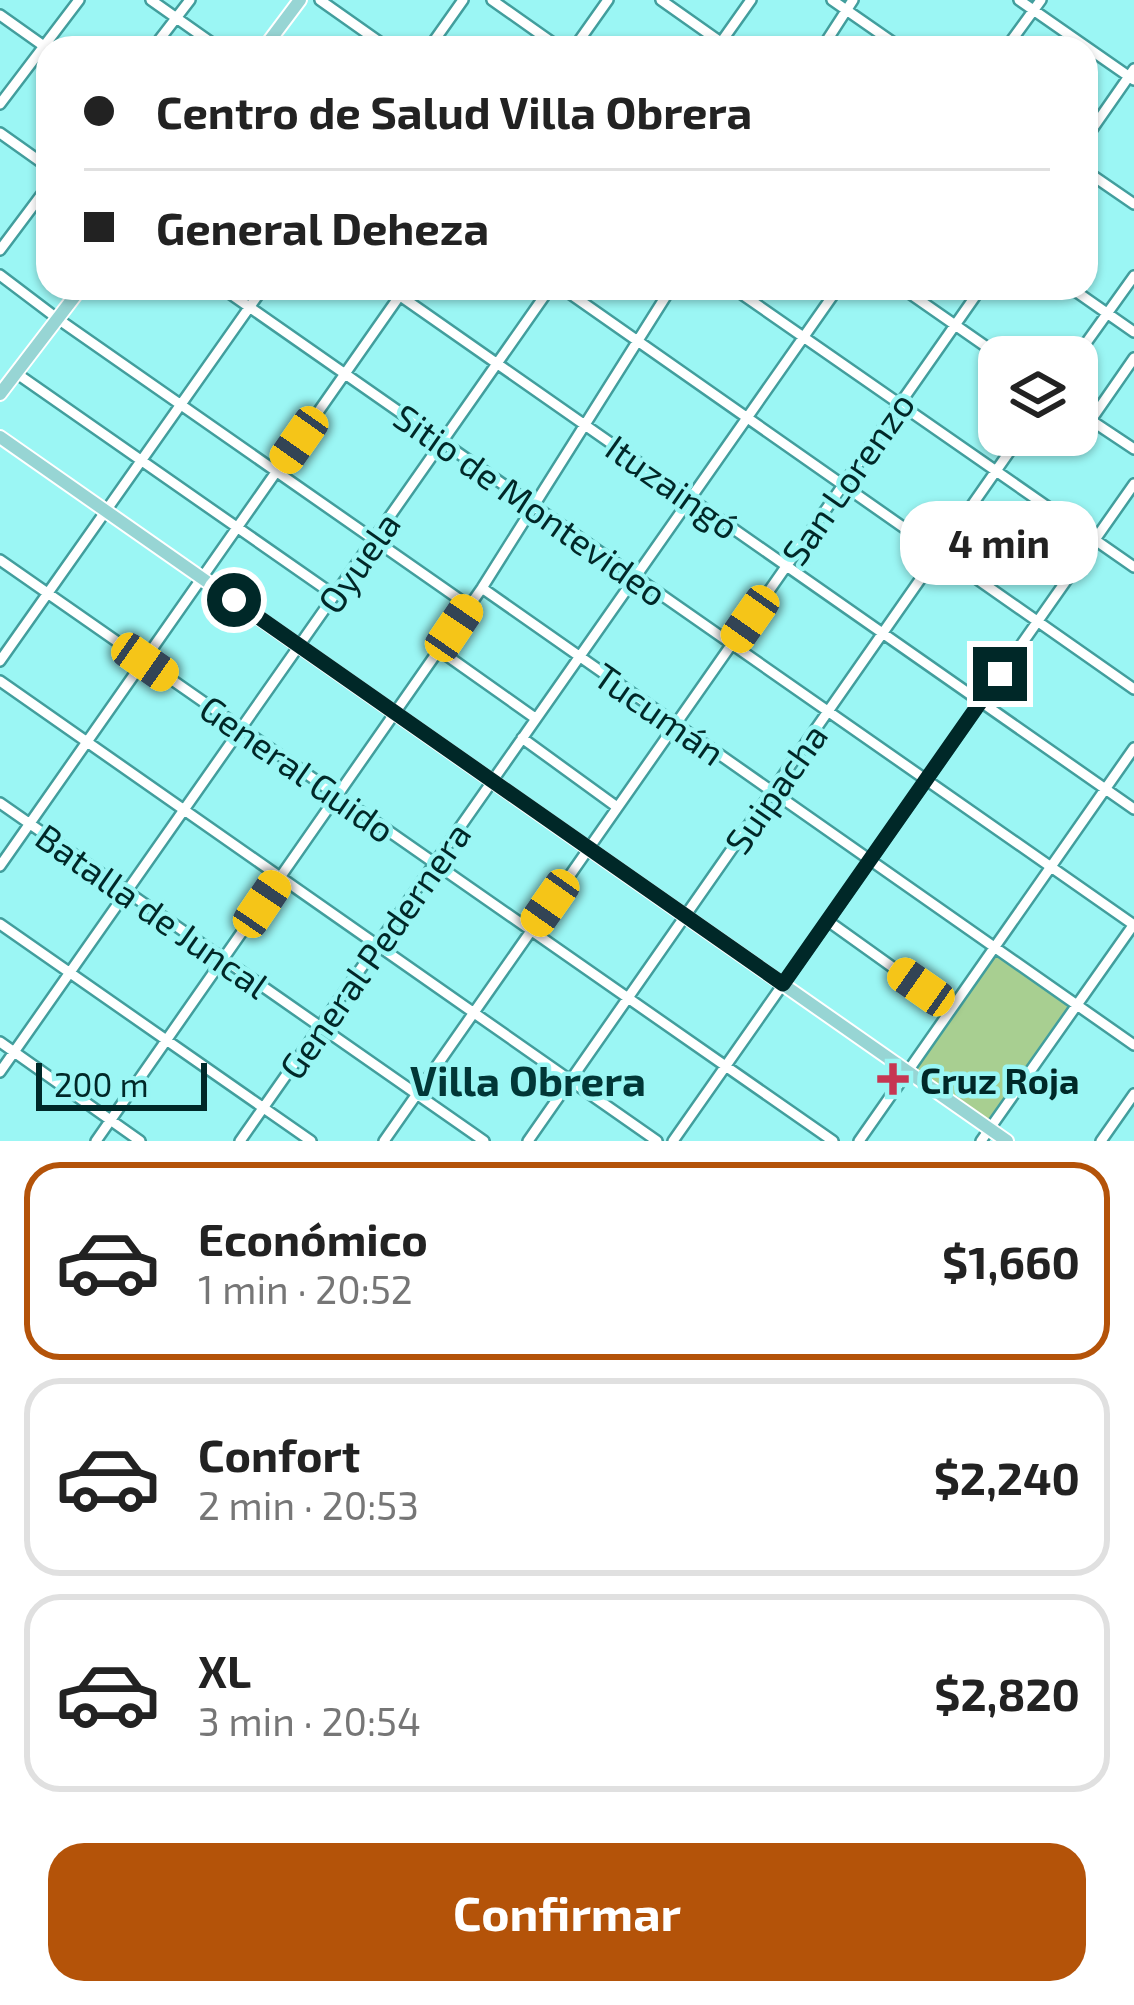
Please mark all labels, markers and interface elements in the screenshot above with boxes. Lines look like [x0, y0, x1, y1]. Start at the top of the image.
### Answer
text: Centro de Salud Villa Obrera [156, 84, 752, 138]
text: General Deheza [156, 200, 489, 254]
map controls [978, 336, 1098, 456]
button: layers [978, 336, 1098, 456]
street label: San Lorenzo [772, 383, 922, 573]
street label: Sitio de Montevideo [387, 394, 675, 614]
car [264, 400, 334, 480]
street label: Ituzaingó [598, 425, 748, 547]
callout: 4 min [901, 500, 1099, 584]
street label: Oyuela [308, 503, 408, 621]
text: 4 min [948, 519, 1050, 566]
route start [207, 573, 261, 627]
car [715, 579, 785, 659]
car [419, 588, 489, 668]
car [105, 627, 185, 697]
route end [973, 647, 1027, 701]
street label: Tucumán [587, 653, 733, 773]
street label: General Guido [193, 685, 403, 851]
street label: Suipacha [715, 715, 835, 861]
street label: General Pedernera [269, 813, 479, 1087]
street label: Batalla de Juncal [29, 814, 278, 1006]
car [515, 863, 585, 943]
car [227, 864, 297, 944]
car [881, 952, 961, 1022]
district label: Villa Obrera [410, 1054, 646, 1104]
scale bar [36, 1057, 207, 1110]
place label: Cruz Roja [920, 1058, 1079, 1101]
marker: Cruz Roja [877, 1063, 909, 1095]
text: 200 m [54, 1064, 149, 1104]
icon: car [54, 1207, 162, 1315]
text: Económico [198, 1211, 428, 1265]
text: $1,660 [942, 1234, 1080, 1288]
text: 1 min · 20:52 [198, 1265, 413, 1312]
icon: car [54, 1423, 162, 1531]
text: Confort [198, 1427, 360, 1481]
text: $2,240 [934, 1450, 1080, 1504]
text: 2 min · 20:53 [198, 1481, 419, 1528]
icon: car [54, 1639, 162, 1747]
text: XL [198, 1643, 251, 1697]
text: $2,820 [934, 1666, 1080, 1720]
text: 3 min · 20:54 [198, 1697, 421, 1744]
button: Confirmar [48, 1843, 1086, 1981]

